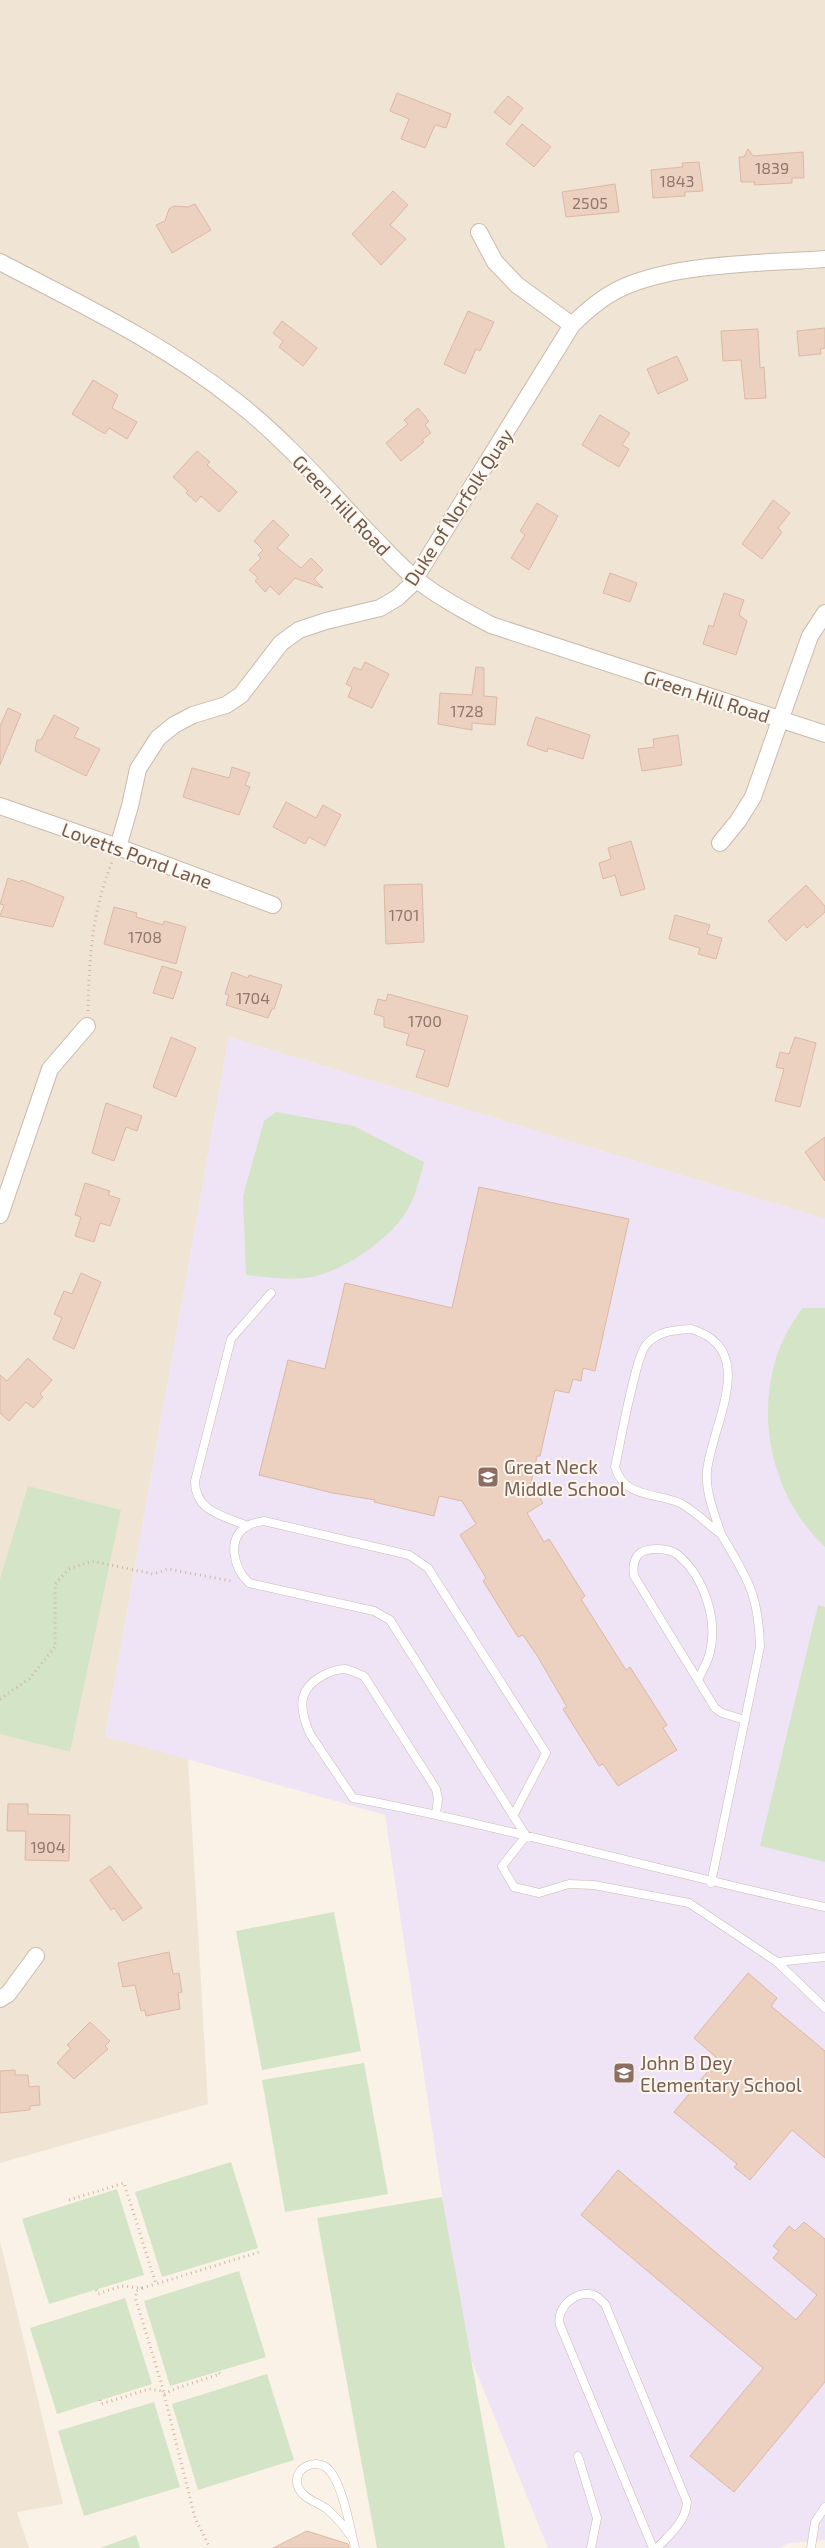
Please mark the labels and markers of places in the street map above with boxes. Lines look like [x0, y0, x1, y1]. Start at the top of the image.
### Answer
place label: Great Neck Middle School [504, 1455, 626, 1500]
school or university icon: Great Neck Middle School [476, 1465, 500, 1489]
place label: John B Dey Elementary School [640, 2051, 802, 2096]
school or university icon: John B Dey Elementary School [612, 2061, 636, 2085]

